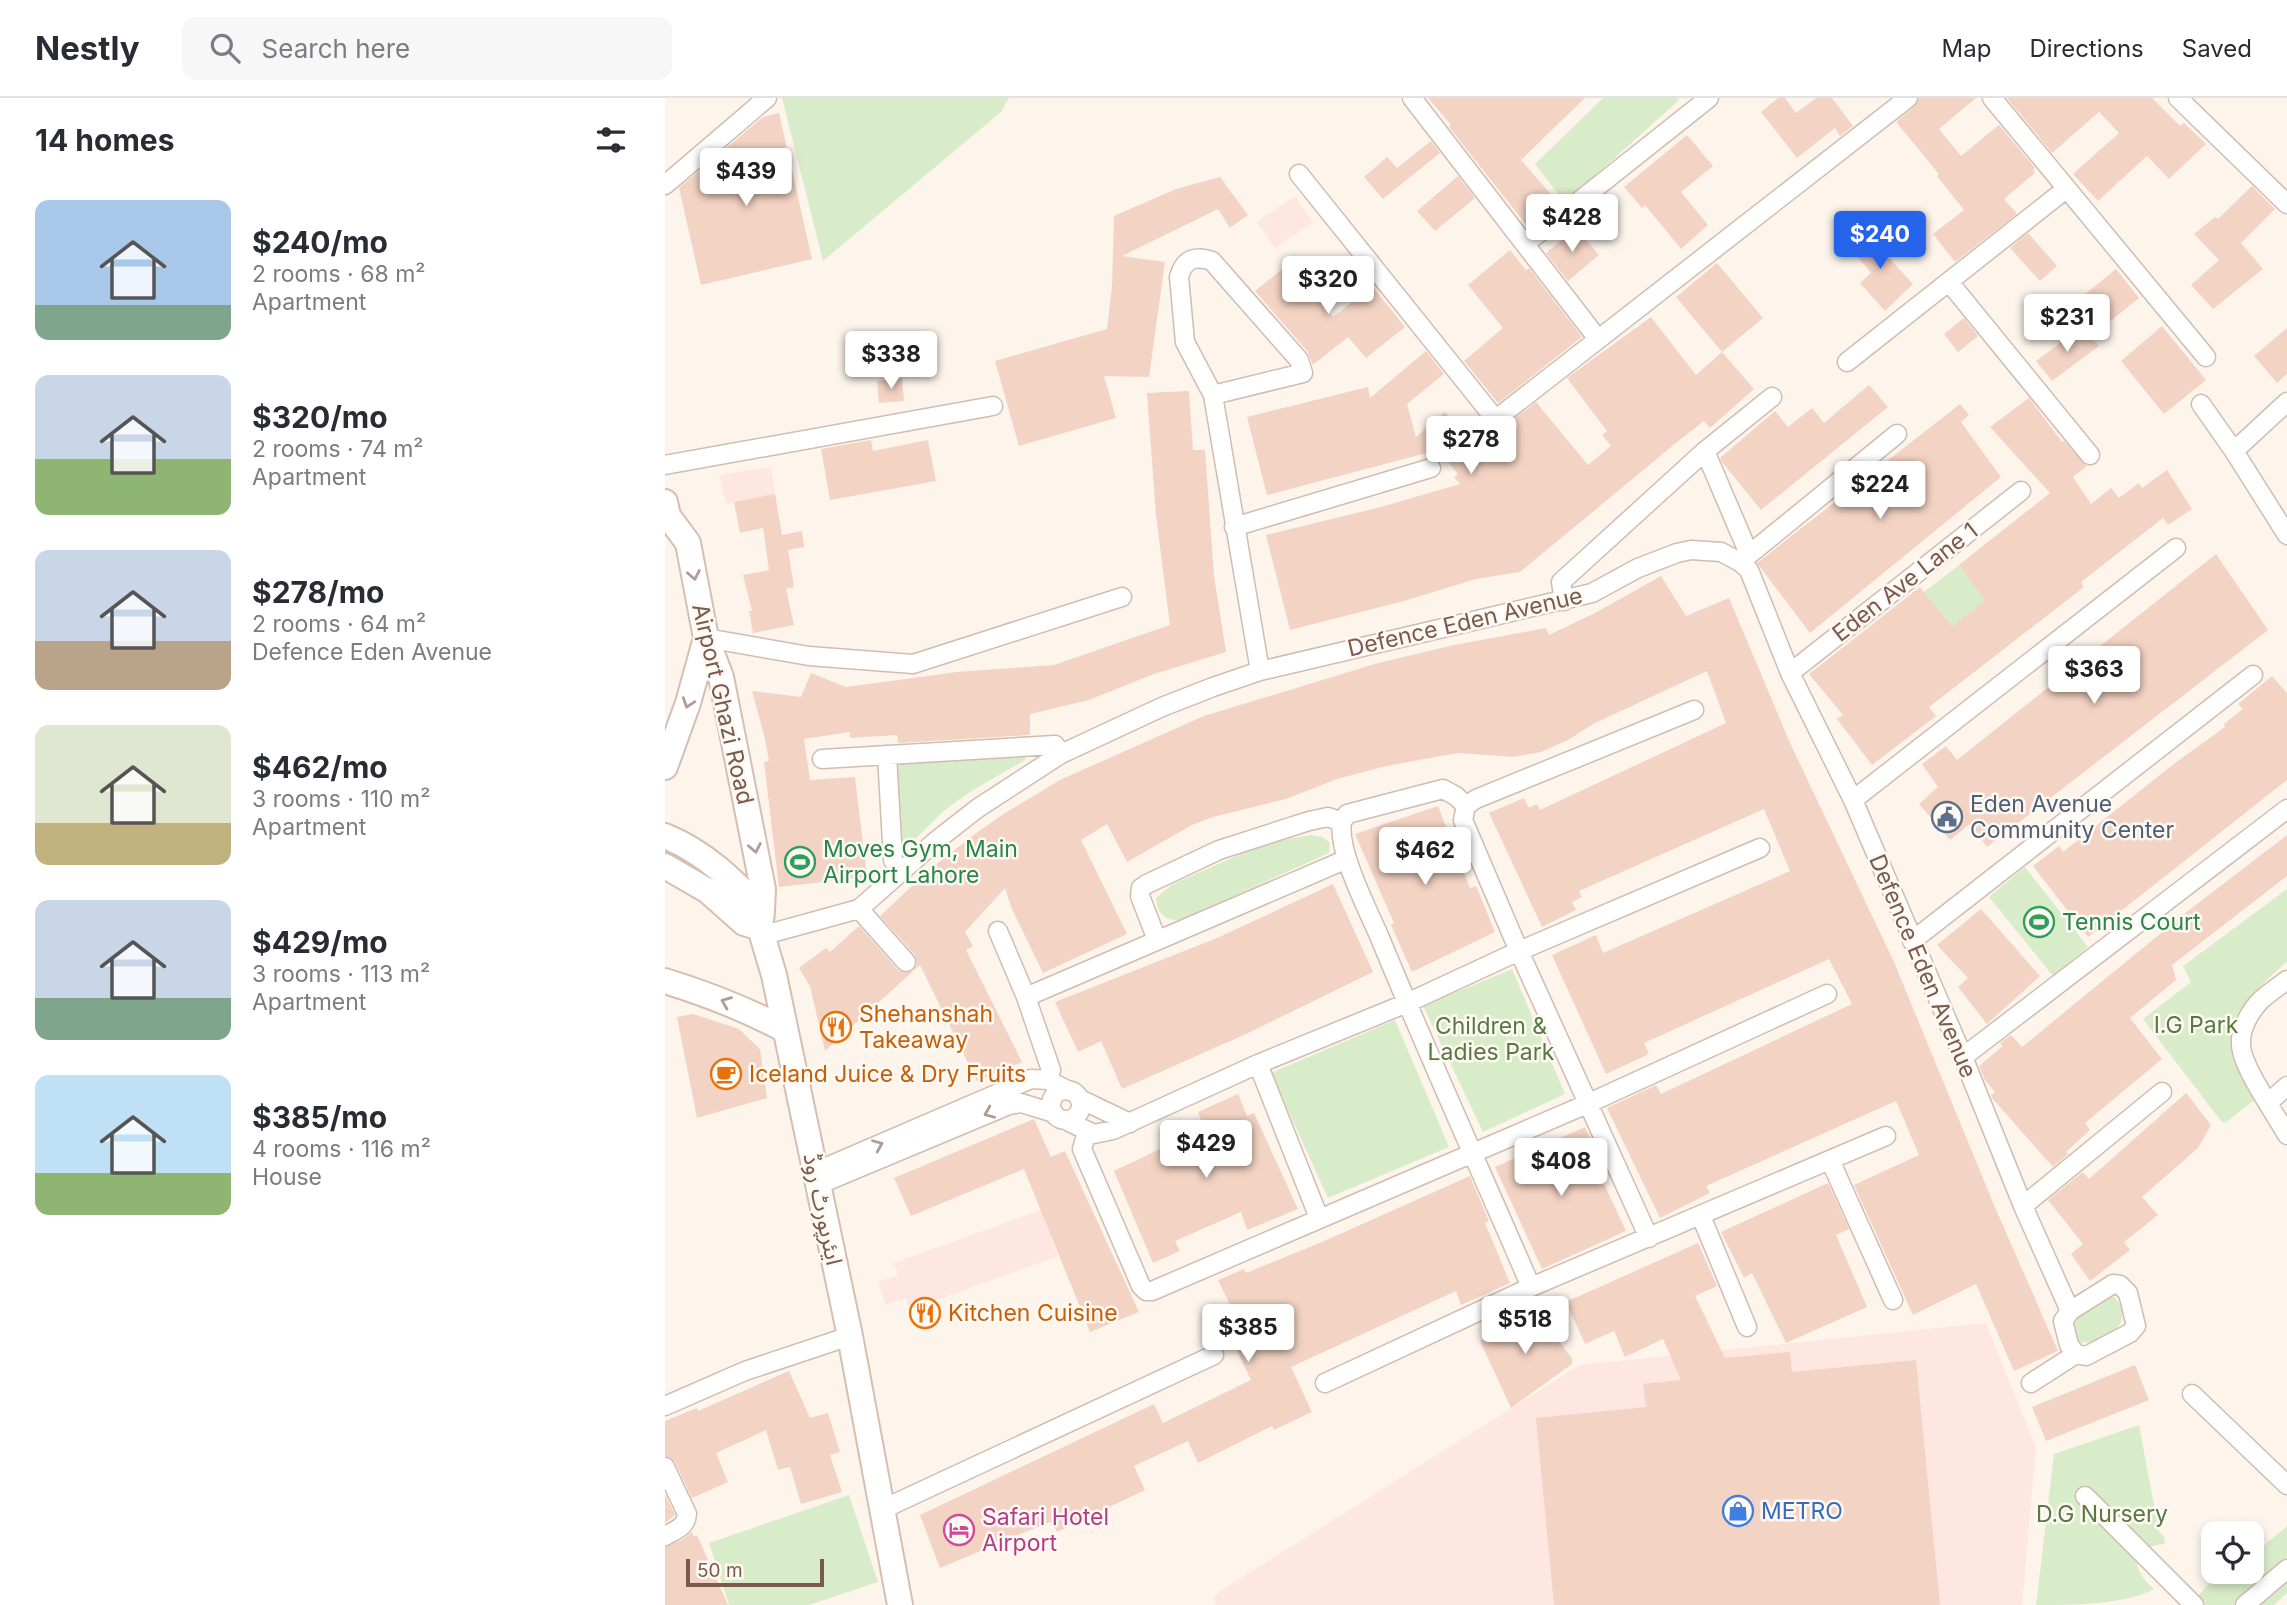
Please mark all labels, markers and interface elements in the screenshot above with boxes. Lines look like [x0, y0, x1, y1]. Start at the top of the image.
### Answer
search box [182, 17, 672, 80]
text: Nestly [35, 28, 140, 68]
icon: search [206, 29, 244, 67]
text: Search here [262, 33, 410, 64]
text: Map [1942, 34, 1991, 63]
text: Directions [2029, 34, 2144, 63]
text: Saved [2182, 34, 2252, 63]
icon: filters [592, 121, 630, 159]
text: 14 homes [35, 122, 174, 158]
pin: $439 [705, 148, 787, 208]
text: $439 [716, 157, 776, 185]
pin: $428 [1531, 194, 1613, 254]
text: $428 [1542, 203, 1602, 231]
pin: $240 [1839, 212, 1921, 271]
text: $240 [1850, 220, 1910, 248]
text: $240/mo [252, 224, 388, 260]
icon: home [91, 228, 175, 312]
pin: $320 [1287, 256, 1369, 316]
text: 2 rooms · 68 m² [252, 260, 425, 288]
text: $320 [1298, 265, 1358, 293]
text: Apartment [252, 288, 366, 316]
pin: $231 [2026, 294, 2108, 354]
text: $231 [2040, 303, 2094, 331]
pin: $338 [850, 331, 932, 391]
text: $338 [861, 340, 921, 368]
text: $320/mo [252, 399, 388, 435]
icon: home [91, 403, 175, 487]
pin: $278 [1430, 416, 1512, 476]
text: $278 [1442, 425, 1500, 453]
text: 2 rooms · 74 m² [252, 435, 424, 463]
pin: $224 [1839, 462, 1921, 521]
text: Apartment [252, 463, 366, 491]
text: $224 [1850, 470, 1910, 498]
street label: Eden Ave Lane 1 [1827, 517, 1983, 647]
one-way arrow [685, 569, 700, 581]
text: $278/mo [252, 574, 385, 610]
icon: home [91, 578, 175, 662]
street label: Defence Eden Avenue [1345, 581, 1585, 663]
street label: Airport Ghazi Road [686, 601, 760, 807]
text: 2 rooms · 64 m² [252, 610, 426, 638]
text: Defence Eden Avenue [252, 638, 492, 666]
pin: $363 [2053, 646, 2135, 706]
text: $363 [2064, 655, 2124, 683]
one-way arrow [682, 697, 696, 709]
text: $462/mo [252, 749, 388, 785]
icon: home [91, 753, 175, 837]
text: 3 rooms · 110 m² [252, 785, 430, 813]
place label: Eden Avenue Community Center [1970, 790, 2175, 844]
public building icon: Eden Avenue Community Center [1930, 800, 1964, 834]
text: Apartment [252, 813, 366, 841]
pin: $462 [1384, 828, 1466, 887]
place label: Moves Gym, Main Airport Lahore [823, 835, 1018, 889]
text: $462 [1395, 836, 1455, 864]
one-way arrow [747, 842, 762, 854]
sports icon: Moves Gym, Main Airport Lahore [783, 845, 817, 879]
street label: Defence Eden Avenue [1863, 850, 1983, 1082]
sports icon: Tennis Court [2022, 905, 2056, 939]
place label: Tennis Court [2062, 908, 2201, 936]
text: $429/mo [252, 924, 388, 960]
icon: home [91, 928, 175, 1012]
text: 3 rooms · 113 m² [252, 960, 430, 988]
text: Apartment [252, 988, 366, 1016]
one-way arrow [721, 996, 733, 1010]
place label: Shehanshah Takeaway [859, 1000, 993, 1054]
restaurant icon: Shehanshah Takeaway [819, 1010, 853, 1044]
park label: I.G Park [2154, 1011, 2239, 1039]
park label: Children & Ladies Park [1428, 1012, 1555, 1066]
cafe icon: Iceland Juice & Dry Fruits [709, 1057, 743, 1091]
place label: Iceland Juice & Dry Fruits [749, 1060, 1026, 1088]
text: $385/mo [252, 1099, 387, 1135]
icon: home [91, 1103, 175, 1187]
one-way arrow [984, 1105, 996, 1119]
pin: $429 [1165, 1121, 1247, 1180]
text: $429 [1176, 1129, 1236, 1157]
text: 4 rooms · 116 m² [252, 1135, 431, 1163]
pin: $408 [1520, 1138, 1602, 1198]
one-way arrow [870, 1139, 883, 1153]
text: $408 [1530, 1147, 1592, 1175]
street label: ایئرپورٹ روڈ [796, 1150, 849, 1268]
text: House [252, 1163, 322, 1191]
restaurant icon: Kitchen Cuisine [908, 1296, 942, 1330]
pin: $518 [1484, 1296, 1566, 1356]
place label: Kitchen Cuisine [948, 1299, 1118, 1327]
pin: $385 [1207, 1304, 1289, 1364]
text: $518 [1498, 1305, 1552, 1333]
text: $385 [1218, 1313, 1278, 1341]
shop icon: METRO [1721, 1494, 1755, 1528]
place label: METRO [1761, 1497, 1843, 1525]
park label: D.G Nursery [2036, 1500, 2168, 1528]
place label: Safari Hotel Airport [982, 1503, 1109, 1557]
hotel icon: Safari Hotel Airport [942, 1513, 976, 1547]
map controls [2201, 1521, 2264, 1584]
button: locate [2201, 1521, 2264, 1584]
scale bar [686, 1556, 824, 1588]
text: 50 m [697, 1559, 743, 1582]

